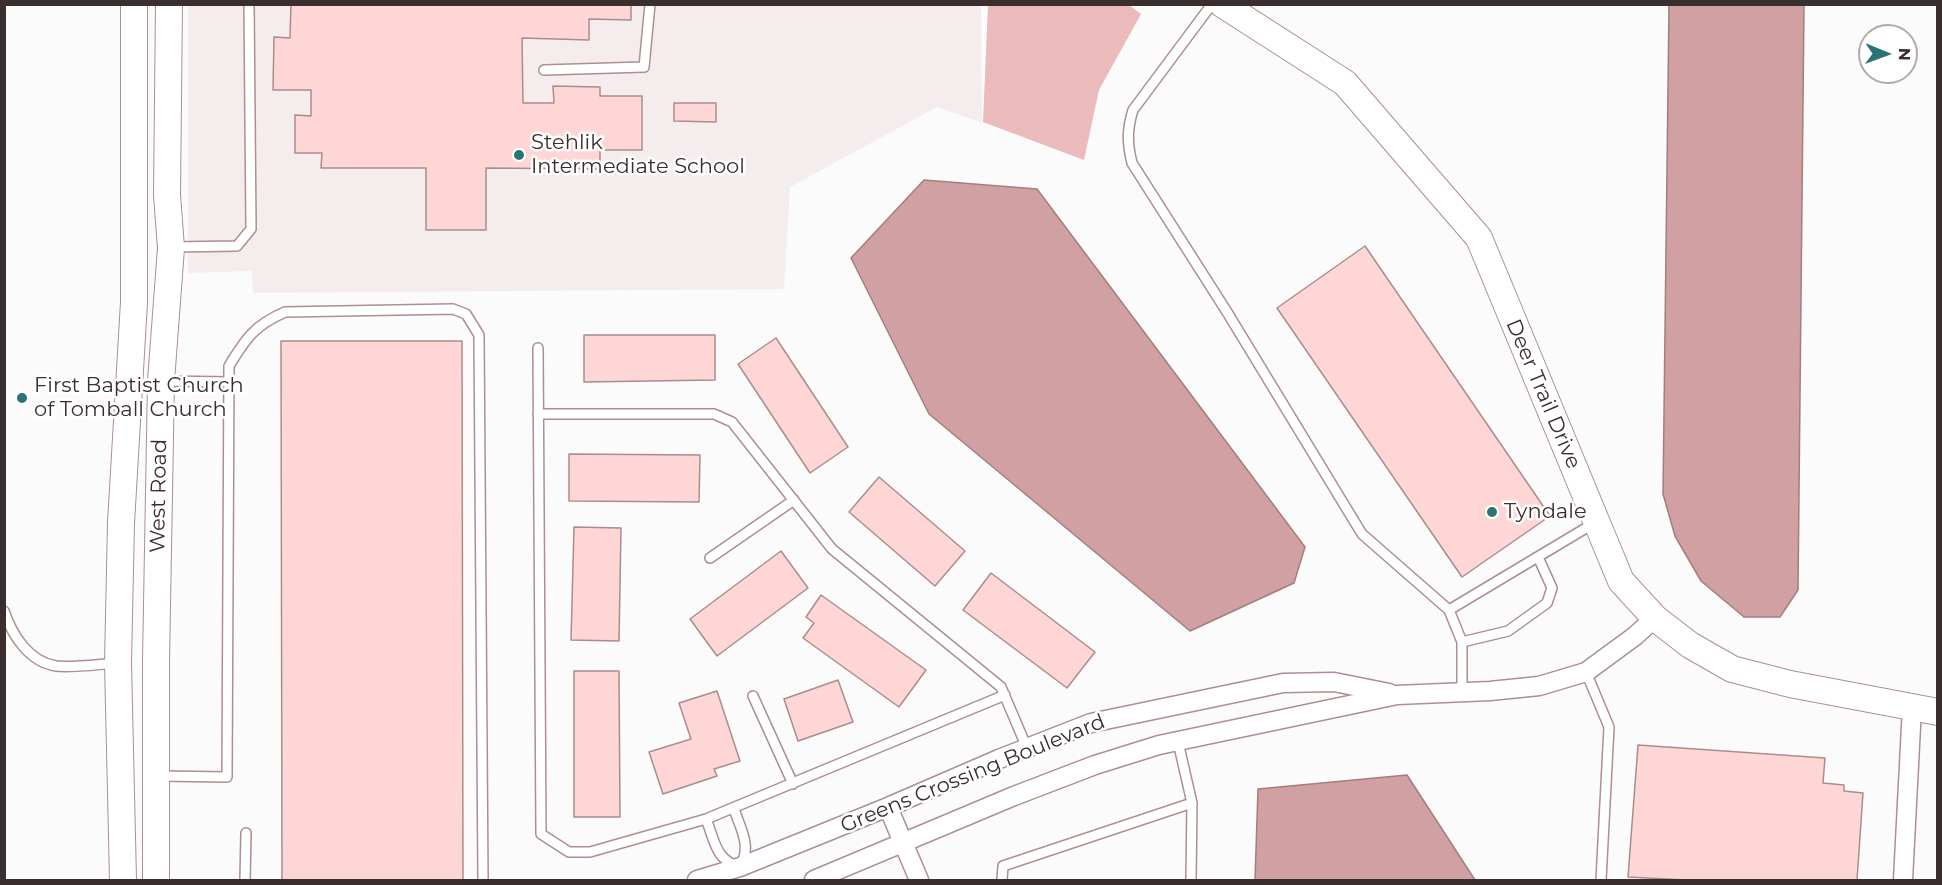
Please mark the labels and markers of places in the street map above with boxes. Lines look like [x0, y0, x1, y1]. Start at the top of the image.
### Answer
place label: Stehlik Intermediate School [531, 130, 745, 180]
marker: Stehlik Intermediate School [512, 148, 526, 162]
place label: First Baptist Church of Tomball Church [34, 373, 244, 423]
marker: First Baptist Church of Tomball Church [15, 391, 29, 405]
place label: Tyndale [1504, 499, 1587, 525]
marker: Tyndale [1485, 505, 1499, 519]

